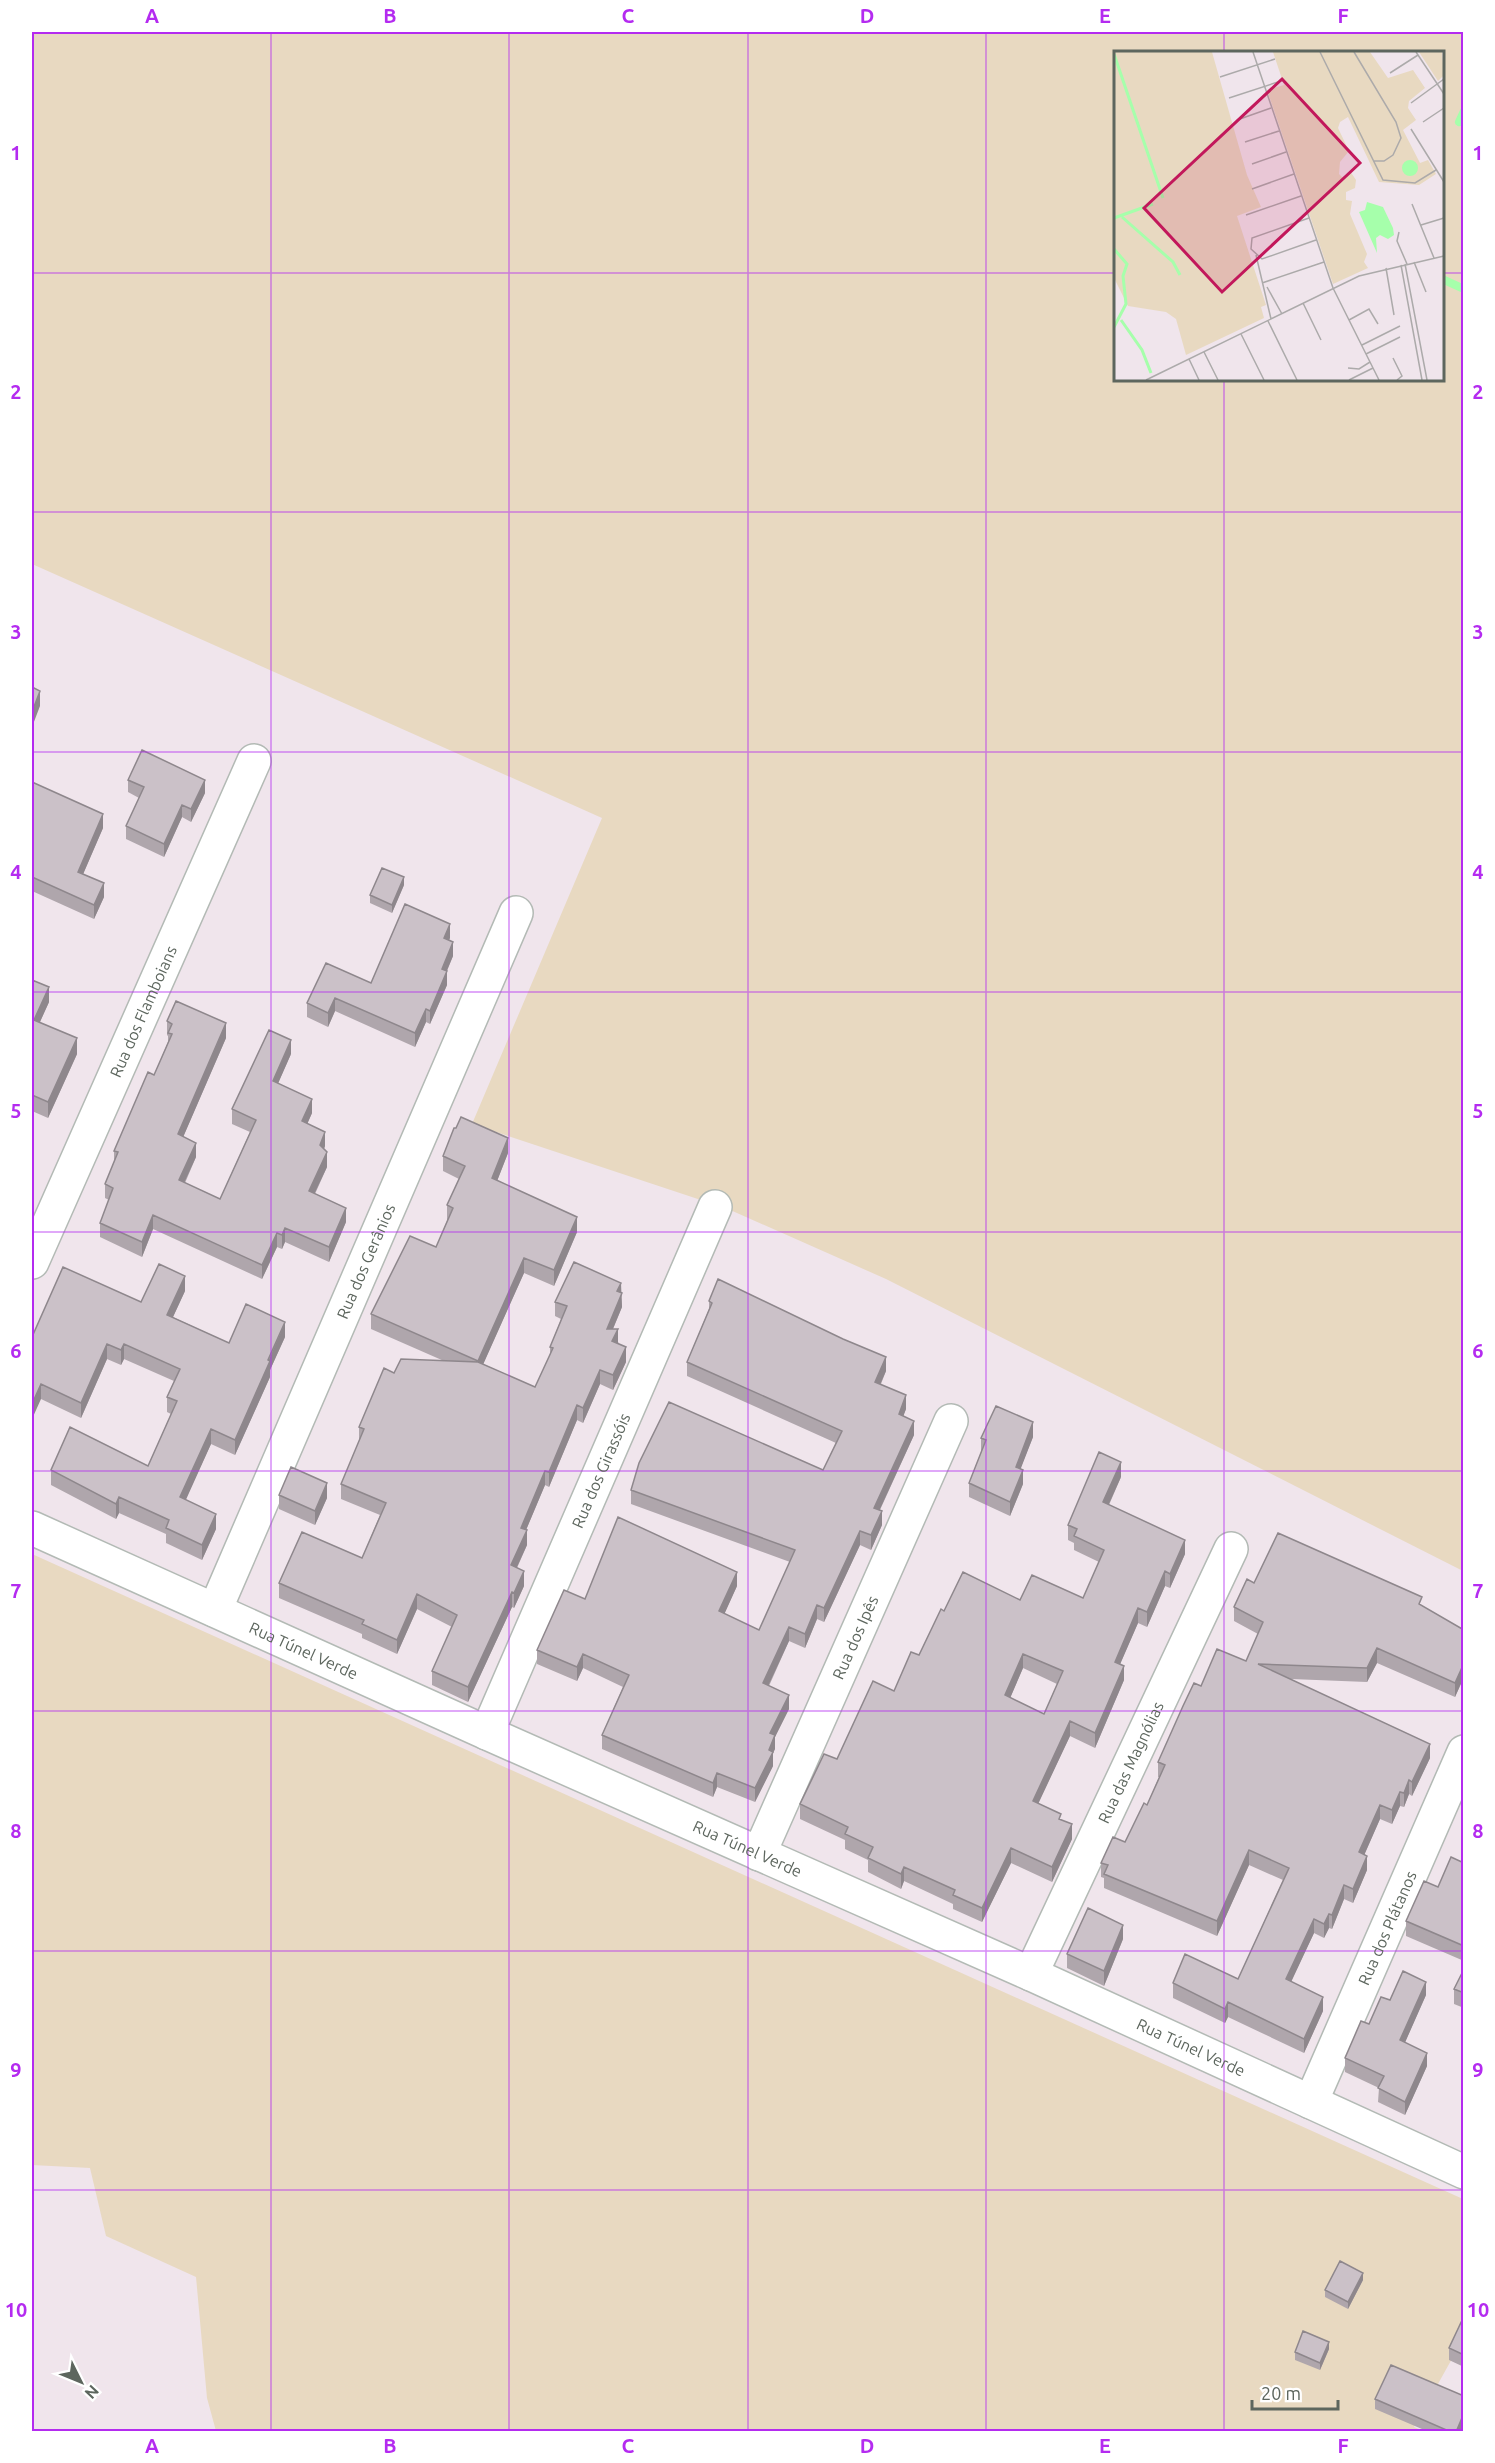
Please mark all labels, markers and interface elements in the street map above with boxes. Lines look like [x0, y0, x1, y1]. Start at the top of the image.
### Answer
text: A [145, 4, 159, 27]
text: B [383, 4, 397, 27]
text: C [622, 4, 635, 27]
text: D [860, 4, 874, 27]
text: E [1099, 4, 1111, 27]
text: F [1337, 4, 1349, 27]
inset map [1114, 51, 1444, 381]
text: 1 [10, 141, 22, 164]
text: 1 [1472, 141, 1484, 164]
text: 2 [10, 380, 22, 403]
text: 2 [1472, 380, 1484, 403]
text: 3 [10, 620, 22, 643]
text: 3 [1472, 620, 1484, 643]
text: 4 [10, 860, 22, 883]
text: 4 [1472, 860, 1484, 883]
street label: Rua dos Flamboians [106, 943, 180, 1080]
text: 5 [10, 1099, 22, 1122]
text: 5 [1472, 1099, 1484, 1122]
street label: Rua dos Gerânios [333, 1201, 398, 1321]
text: 6 [10, 1339, 22, 1362]
text: 6 [1472, 1339, 1484, 1362]
street label: Rua dos Girassóis [568, 1410, 634, 1531]
text: 7 [10, 1579, 22, 1602]
text: 7 [1472, 1579, 1484, 1602]
street label: Rua dos Ipês [829, 1593, 881, 1682]
street label: Rua Túnel Verde [247, 1618, 361, 1683]
street label: Rua das Magnólias [1094, 1699, 1167, 1826]
street label: Rua Túnel Verde [690, 1816, 805, 1880]
text: 8 [10, 1819, 22, 1842]
text: 8 [1472, 1819, 1484, 1842]
street label: Rua dos Plátanos [1354, 1868, 1420, 1988]
street label: Rua Túnel Verde [1134, 2015, 1248, 2080]
text: 9 [10, 2058, 22, 2081]
text: 9 [1472, 2058, 1484, 2081]
text: 10 [5, 2298, 27, 2321]
text: 10 [1467, 2298, 1489, 2321]
north arrow [51, 2352, 111, 2412]
scale bar [1252, 2373, 1338, 2411]
text: N [81, 2382, 103, 2403]
text: 20 m [1261, 2383, 1301, 2403]
text: A [145, 2434, 159, 2457]
text: B [383, 2434, 397, 2457]
text: C [622, 2434, 635, 2457]
text: D [860, 2434, 874, 2457]
text: E [1099, 2434, 1111, 2457]
text: F [1337, 2434, 1349, 2457]

